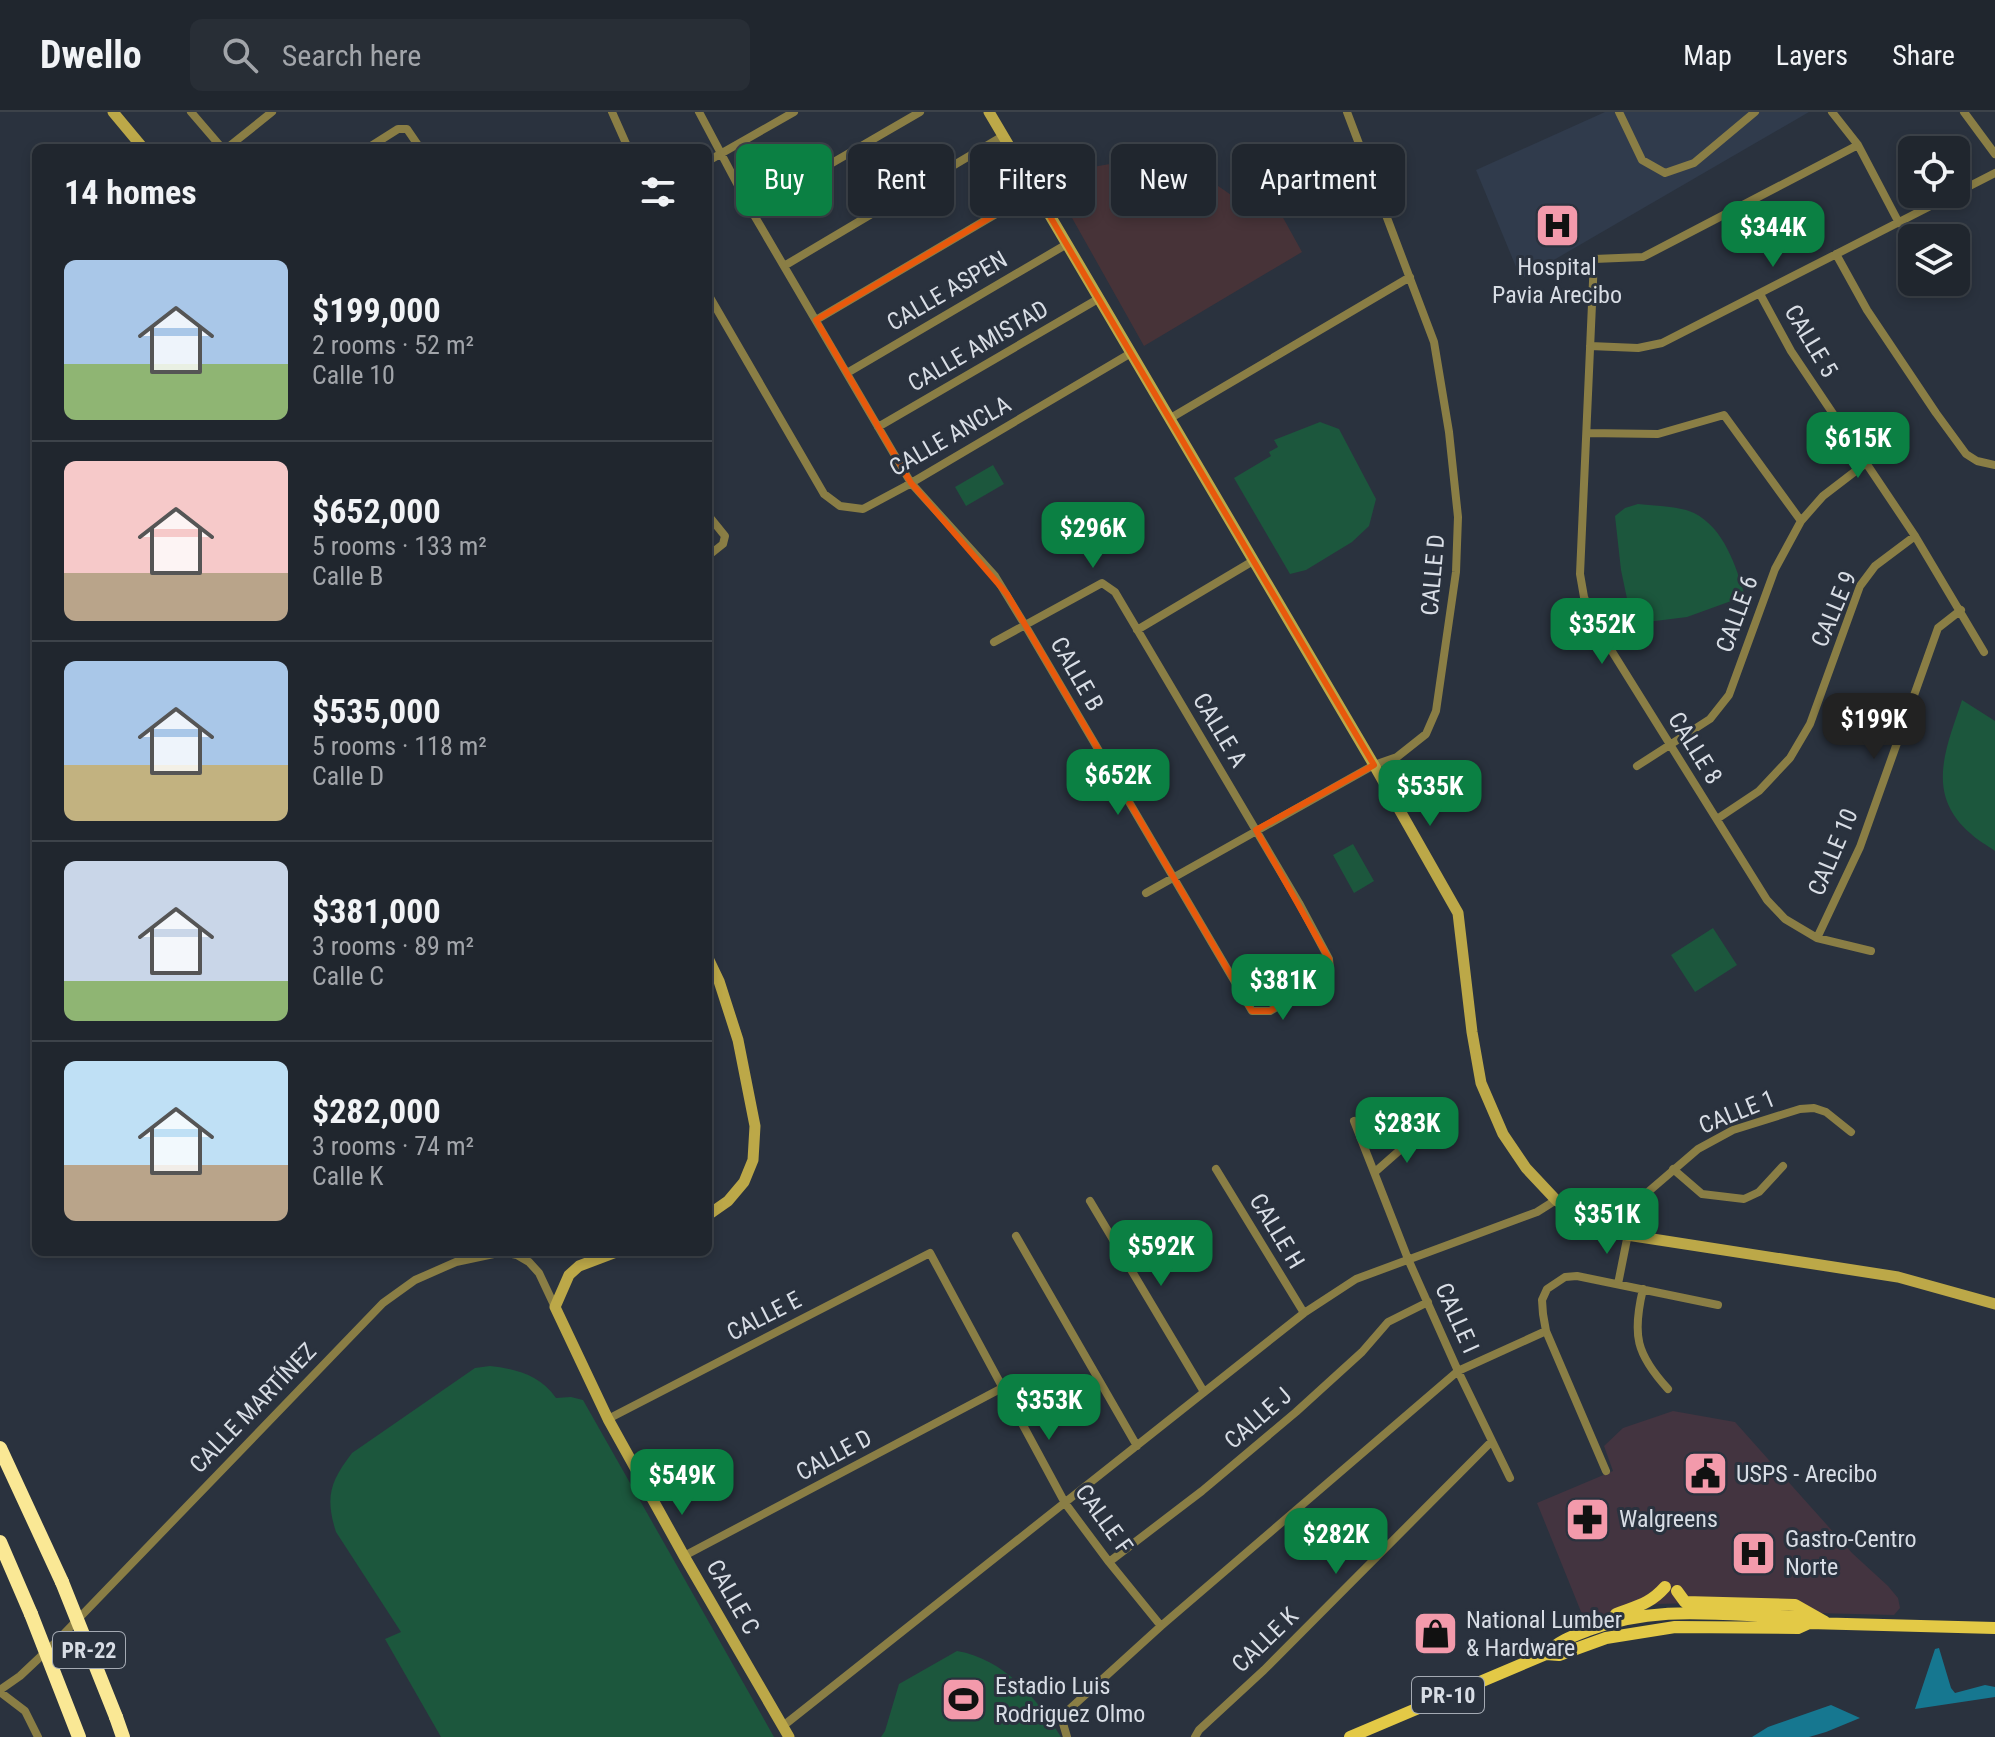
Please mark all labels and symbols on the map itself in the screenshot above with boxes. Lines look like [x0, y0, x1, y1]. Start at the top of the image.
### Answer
hospital icon: Hospital Pavia Arecibo [1533, 201, 1581, 249]
pin: $344K [1717, 201, 1829, 269]
street label: CALLE ASPEN [882, 245, 1012, 337]
place label: Hospital Pavia Arecibo [1492, 253, 1622, 309]
street label: CALLE AMISTAD [903, 295, 1053, 397]
street label: CALLE 5 [1779, 300, 1843, 382]
street label: CALLE ANCLA [884, 390, 1016, 482]
pin: $615K [1802, 412, 1914, 480]
pin: $296K [1037, 502, 1149, 570]
street label: CALLE D [1416, 533, 1450, 617]
street label: CALLE 9 [1806, 567, 1862, 651]
street label: CALLE 6 [1710, 572, 1764, 656]
pin: $352K [1546, 598, 1658, 666]
street label: CALLE B [1045, 632, 1109, 716]
street label: CALLE A [1187, 688, 1253, 772]
pin: $199K [1818, 693, 1930, 761]
street label: CALLE 8 [1662, 707, 1728, 789]
pin: $652K [1062, 749, 1174, 817]
pin: $535K [1374, 760, 1486, 828]
street label: CALLE 10 [1802, 804, 1864, 900]
pin: $381K [1227, 954, 1339, 1022]
street label: CALLE 1 [1695, 1084, 1779, 1140]
pin: $283K [1351, 1097, 1463, 1165]
street label: CALLE H [1244, 1188, 1310, 1274]
pin: $351K [1551, 1188, 1663, 1256]
pin: $592K [1105, 1220, 1217, 1288]
street label: CALLE I [1429, 1279, 1485, 1357]
street label: CALLE E [722, 1285, 806, 1347]
street label: CALLE MARTÍNEZ [184, 1337, 322, 1479]
pin: $353K [993, 1374, 1105, 1442]
street label: CALLE J [1219, 1381, 1297, 1455]
street label: CALLE D [791, 1424, 877, 1486]
pin: $549K [626, 1449, 738, 1517]
public building icon: USPS - Arecibo [1681, 1450, 1729, 1498]
place label: USPS - Arecibo [1736, 1460, 1877, 1488]
street label: CALLE F [1069, 1479, 1139, 1559]
pharmacy icon: Walgreens [1564, 1495, 1612, 1543]
place label: Walgreens [1619, 1505, 1718, 1533]
pin: $282K [1280, 1508, 1392, 1576]
place label: Gastro-Centro Norte [1785, 1525, 1917, 1581]
hospital icon: Gastro-Centro Norte [1730, 1529, 1778, 1577]
street label: CALLE C [701, 1555, 765, 1639]
street label: CALLE K [1226, 1602, 1304, 1678]
place label: National Lumber & Hardware [1466, 1606, 1622, 1662]
shop icon: National Lumber & Hardware [1411, 1610, 1459, 1658]
road number: PR-22 [53, 1632, 125, 1668]
place label: Estadio Luis Rodriguez Olmo [995, 1672, 1145, 1728]
sports icon: Estadio Luis Rodriguez Olmo [940, 1676, 988, 1724]
road number: PR-10 [1412, 1677, 1484, 1713]

